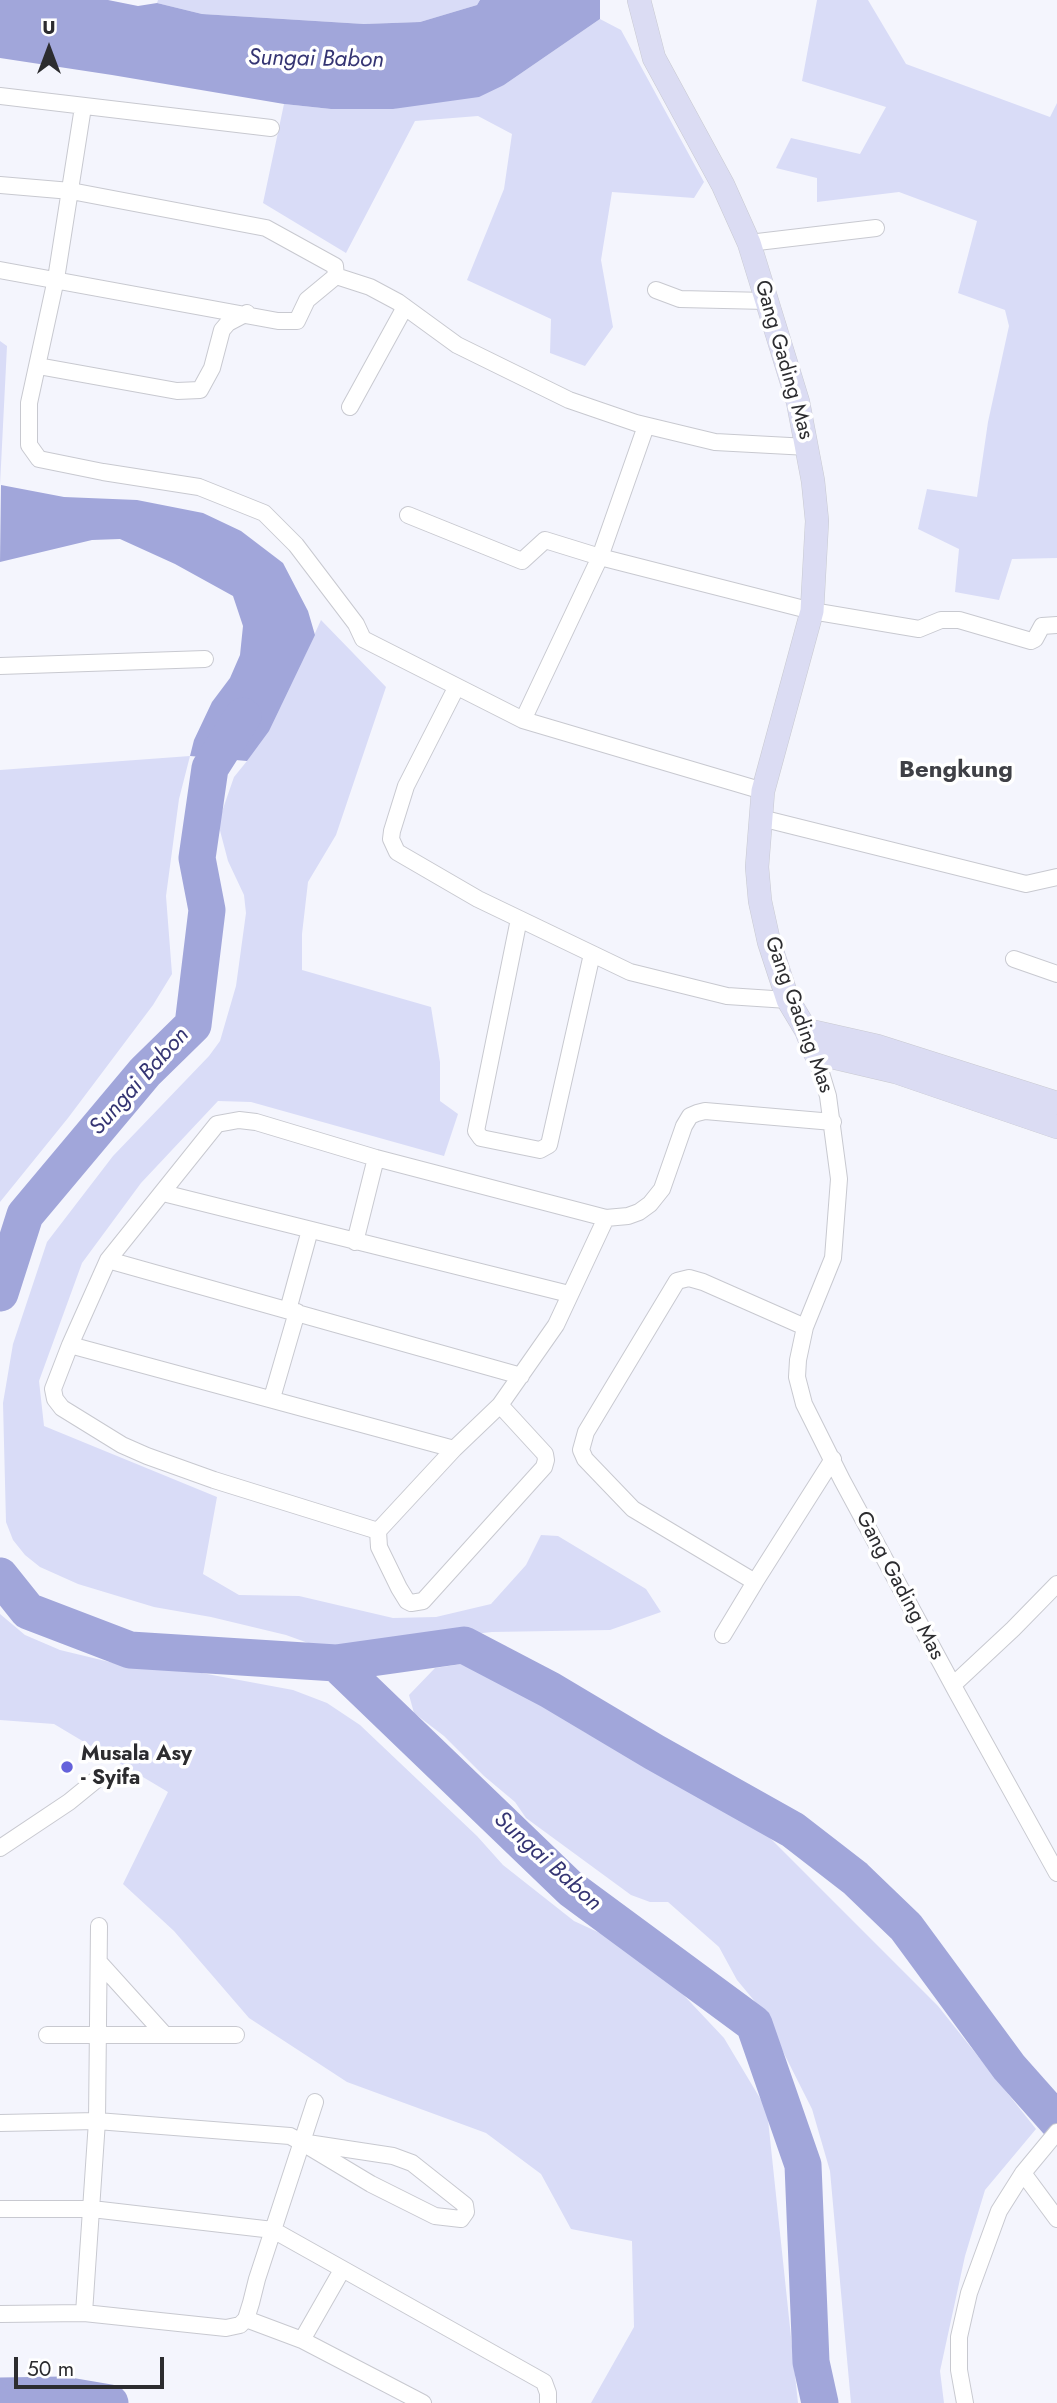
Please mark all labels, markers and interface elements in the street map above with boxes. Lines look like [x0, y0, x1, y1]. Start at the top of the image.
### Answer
north arrow [14, 14, 84, 84]
text: U [42, 14, 56, 41]
water label: Sungai Babon [248, 45, 384, 75]
street label: Gang Gading Mas [748, 278, 818, 442]
district label: Bengkung [899, 757, 1013, 785]
street label: Gang Gading Mas [758, 933, 838, 1097]
water label: Sungai Babon [84, 1022, 196, 1142]
street label: Gang Gading Mas [849, 1508, 949, 1664]
place label: Musala Asy - Syifa [81, 1742, 192, 1792]
marker: Musala Asy - Syifa [59, 1759, 75, 1775]
water label: Sungai Babon [487, 1806, 607, 1918]
scale bar [18, 2344, 168, 2388]
text: 50 m [27, 2354, 74, 2384]

